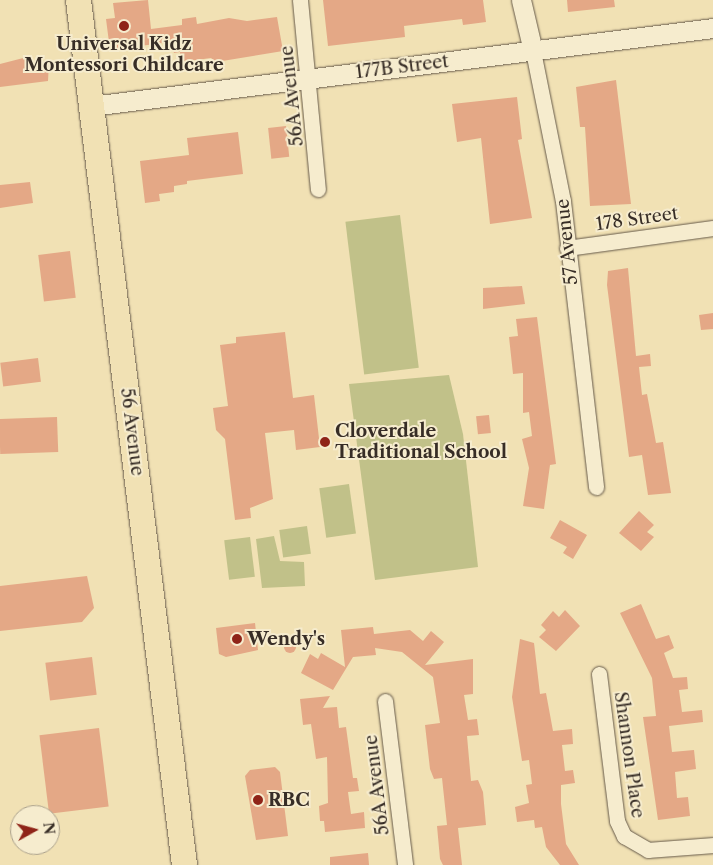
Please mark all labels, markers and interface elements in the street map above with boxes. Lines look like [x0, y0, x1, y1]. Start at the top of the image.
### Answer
marker: Universal Kidz Montessori Childcare [118, 20, 130, 32]
place label: Universal Kidz Montessori Childcare [24, 34, 224, 76]
street label: 56A Avenue [276, 44, 308, 148]
street label: 177B Street [354, 51, 450, 83]
street label: 57 Avenue [552, 197, 582, 287]
street label: 178 Street [594, 203, 680, 235]
street label: 56 Avenue [116, 386, 148, 478]
place label: Cloverdale Traditional School [335, 421, 507, 464]
marker: Cloverdale Traditional School [319, 436, 331, 448]
place label: Wendy's [247, 628, 325, 650]
marker: Wendy's [231, 633, 243, 645]
street label: Shannon Place [609, 690, 649, 820]
street label: 56A Avenue [360, 733, 394, 837]
place label: RBC [268, 789, 310, 811]
marker: RBC [252, 794, 264, 806]
north arrow [10, 805, 60, 855]
text: N [39, 821, 59, 835]

